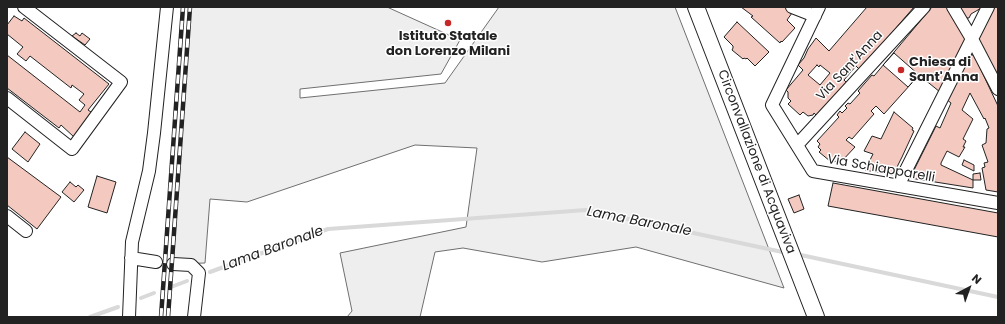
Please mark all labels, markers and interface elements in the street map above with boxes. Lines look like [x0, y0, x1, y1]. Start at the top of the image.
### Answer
marker: Istituto Statale don Lorenzo Milani [443, 18, 453, 28]
street label: Via Sant'Anna [814, 28, 886, 104]
place label: Istituto Statale don Lorenzo Milani [386, 29, 510, 60]
place label: Chiesa di Sant'Anna [909, 55, 979, 86]
marker: Chiesa di Sant'Anna [896, 65, 906, 75]
street label: Circonvallazione di Acquaviva [714, 68, 798, 256]
street label: Via Schiapparelli [826, 152, 936, 186]
water label: Lama Baronale [585, 204, 693, 240]
water label: Lama Baronale [220, 223, 326, 275]
north arrow [949, 268, 989, 308]
text: N [968, 270, 985, 288]

